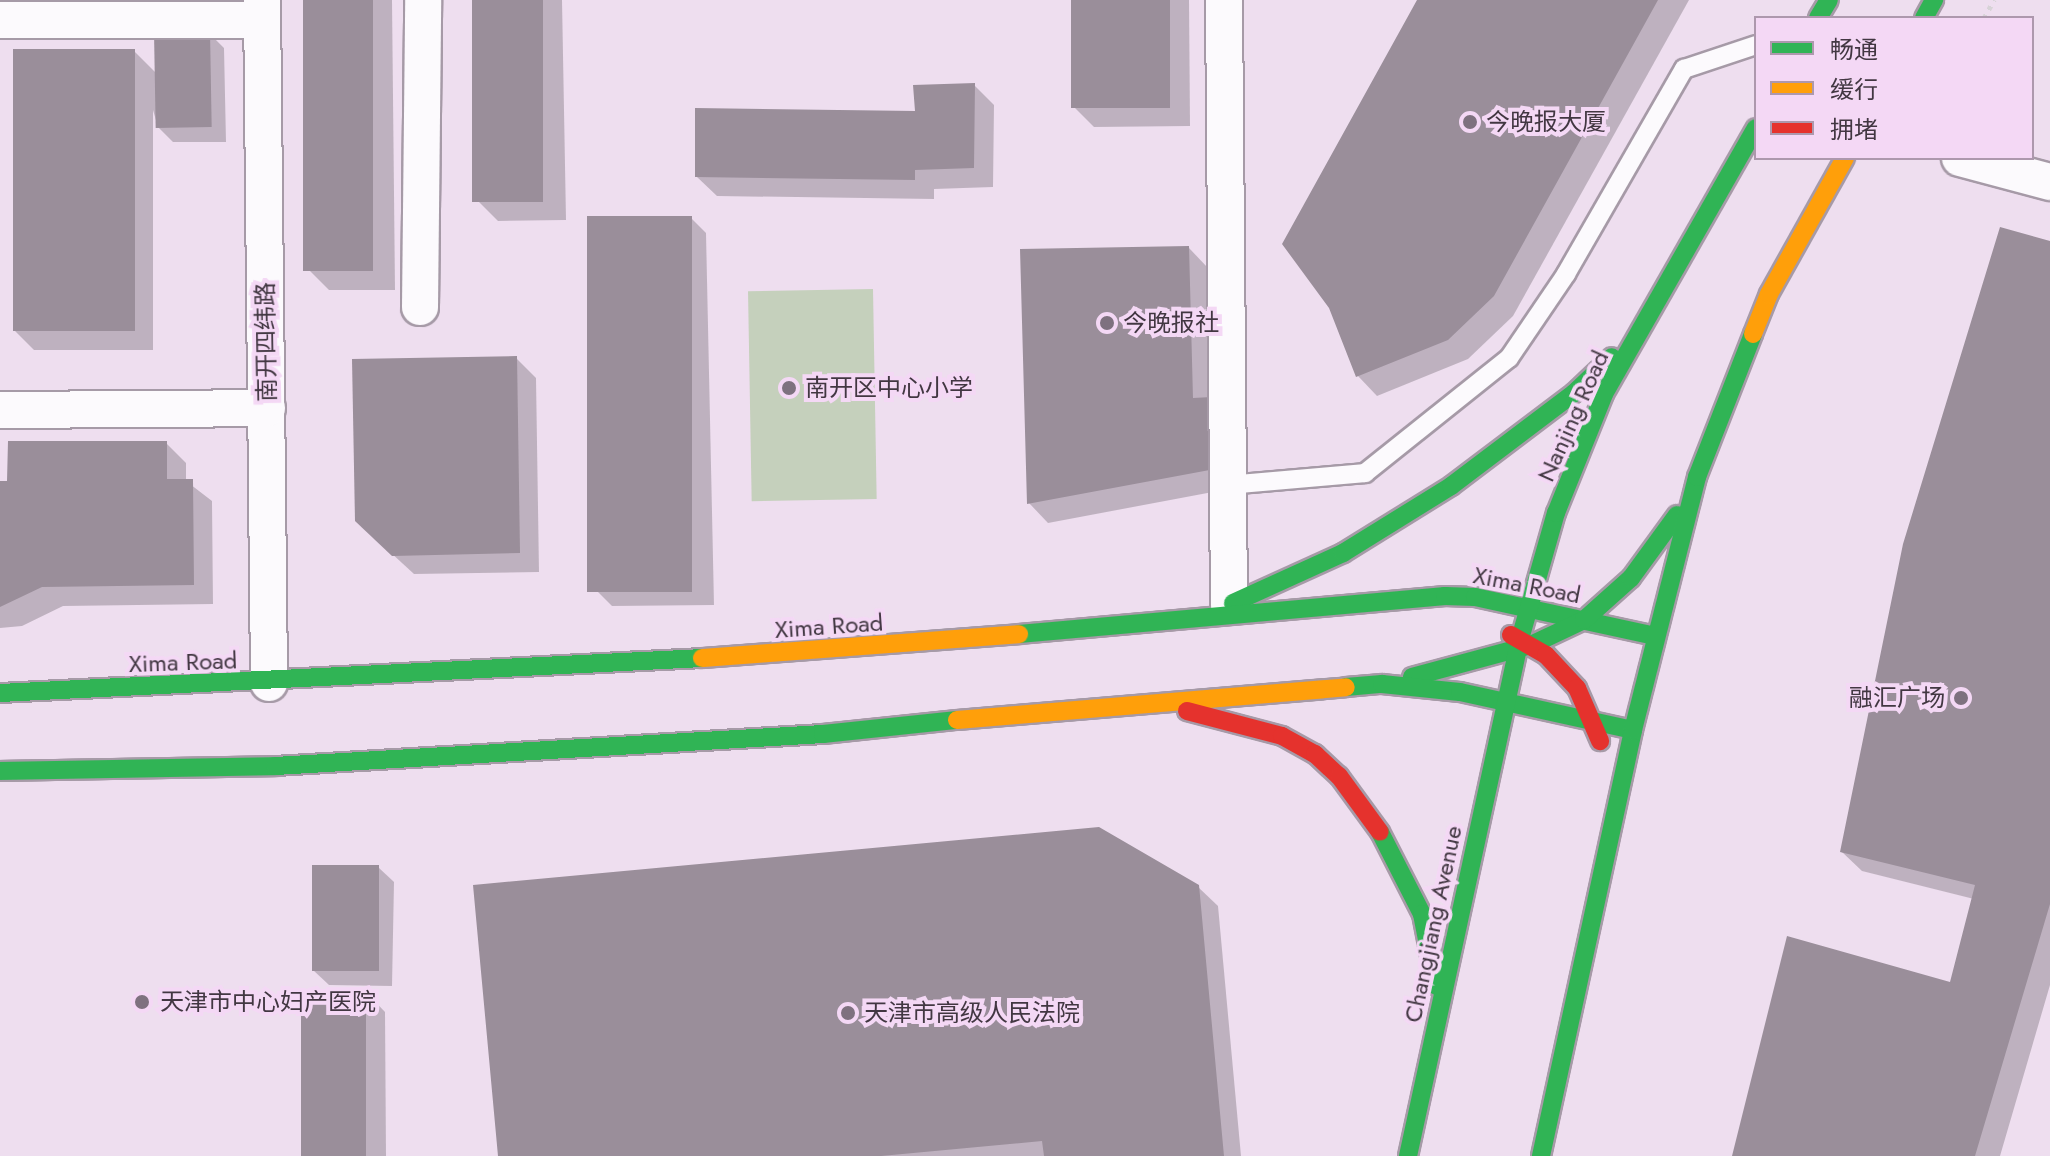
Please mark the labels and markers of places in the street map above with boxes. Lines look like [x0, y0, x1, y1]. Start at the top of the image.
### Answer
place label: 今晚报大厦 [1486, 108, 1606, 136]
marker: 今晚报大厦 [1461, 113, 1479, 131]
place label: 今晚报社 [1123, 309, 1219, 337]
marker: 今晚报社 [1098, 314, 1116, 332]
place label: 南开区中心小学 [805, 374, 973, 402]
marker: 南开区中心小学 [780, 379, 798, 397]
place label: 融汇广场 [1849, 684, 1945, 712]
marker: 融汇广场 [1952, 689, 1970, 707]
place label: 天津市中心妇产医院 [160, 988, 376, 1016]
marker: 天津市中心妇产医院 [131, 991, 153, 1013]
place label: 天津市高级人民法院 [864, 999, 1080, 1027]
marker: 天津市高级人民法院 [839, 1004, 857, 1022]

